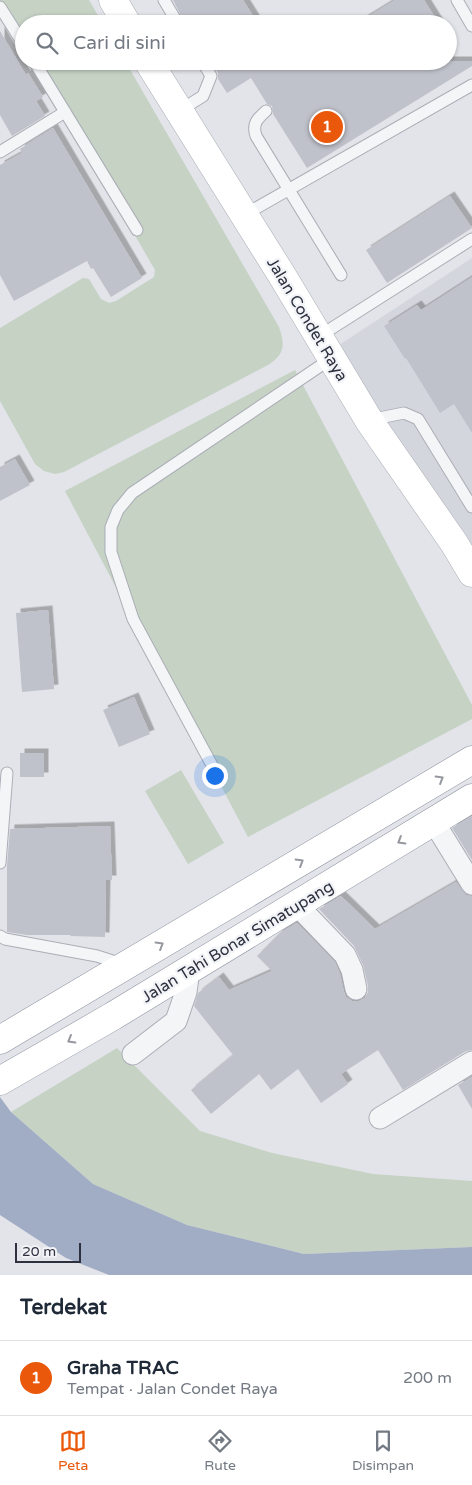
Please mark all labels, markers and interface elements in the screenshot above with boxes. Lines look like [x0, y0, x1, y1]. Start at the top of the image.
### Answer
search box [15, 15, 457, 70]
icon: search [33, 29, 61, 57]
text: Cari di sini [73, 32, 166, 54]
pin: 1 [311, 108, 343, 146]
street label: Jalan Condet Raya [262, 254, 352, 385]
your location [202, 763, 228, 789]
one-way arrow [434, 776, 443, 786]
one-way arrow [397, 835, 406, 845]
one-way arrow [294, 859, 303, 869]
street label: Jalan Tahi Bonar Simatupang [138, 877, 337, 1007]
one-way arrow [154, 941, 163, 951]
one-way arrow [67, 1034, 76, 1044]
scale bar [15, 1240, 81, 1263]
text: 20 m [22, 1243, 56, 1260]
text: Terdekat [20, 1295, 107, 1320]
text: Graha TRAC [67, 1357, 179, 1379]
text: 1 [31, 1368, 41, 1388]
text: 200 m [403, 1368, 452, 1388]
text: Tempat · Jalan Condet Raya [67, 1379, 278, 1399]
tab: Peta [58, 1427, 88, 1474]
tab: Rute [204, 1427, 236, 1474]
tab: Disimpan [352, 1427, 414, 1474]

